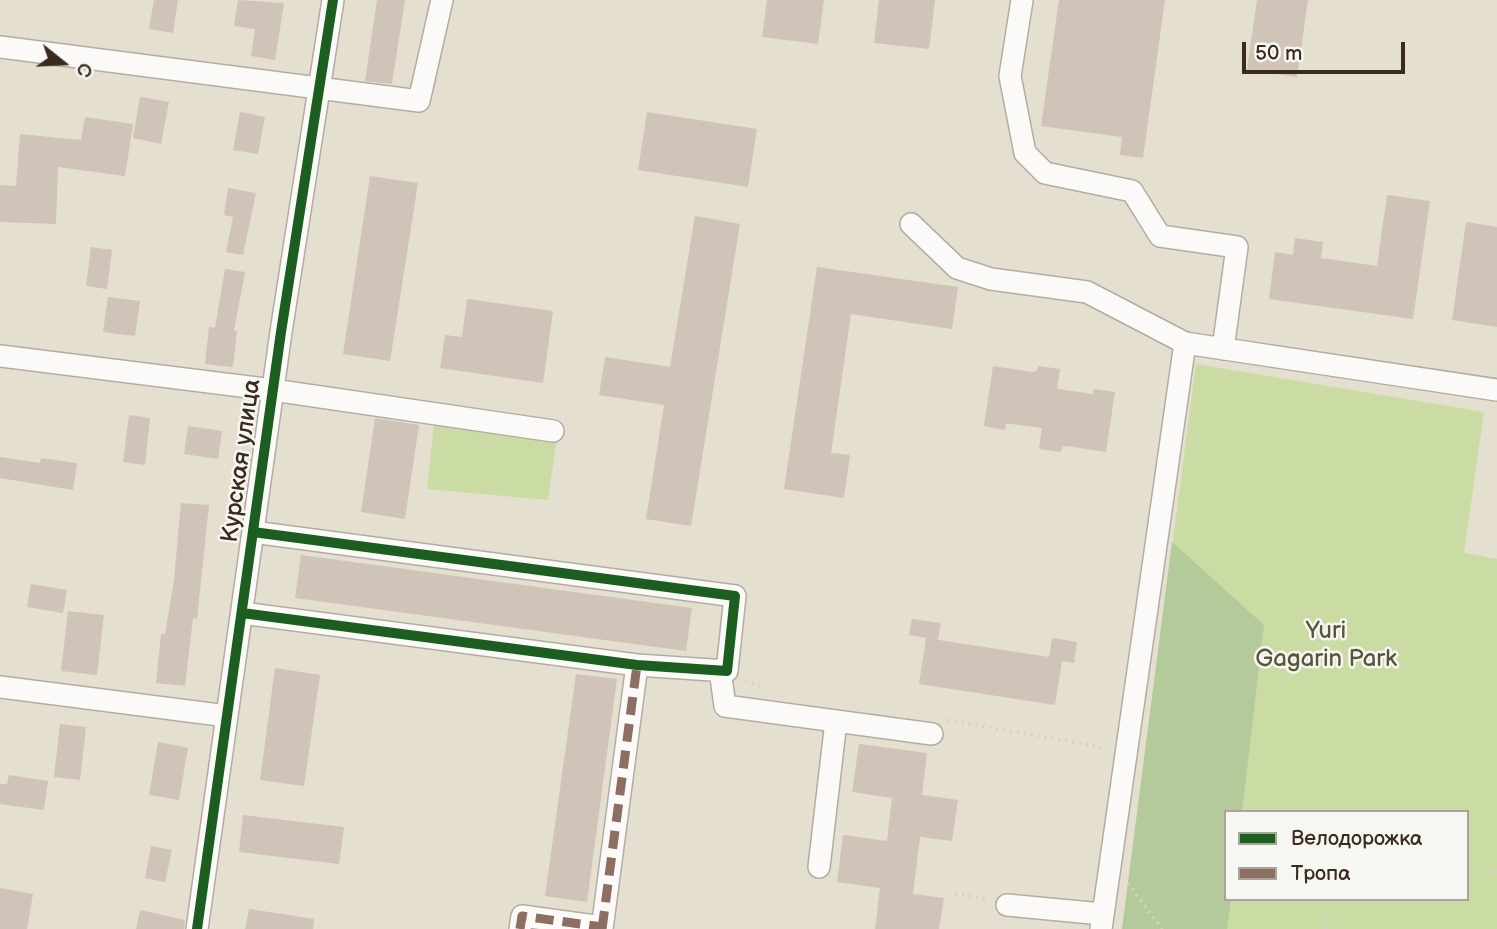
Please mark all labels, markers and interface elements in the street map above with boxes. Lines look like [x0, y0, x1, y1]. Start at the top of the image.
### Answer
north arrow [28, 28, 98, 98]
scale bar [1245, 28, 1408, 72]
text: 50 m [1255, 41, 1302, 66]
text: С [70, 60, 96, 79]
street label: Курская улица [216, 377, 268, 545]
park label: Yuri Gagarin Park [1255, 618, 1397, 674]
legend [1224, 810, 1469, 901]
text: Велодорожка [1291, 826, 1422, 851]
text: Тропа [1291, 861, 1351, 886]

